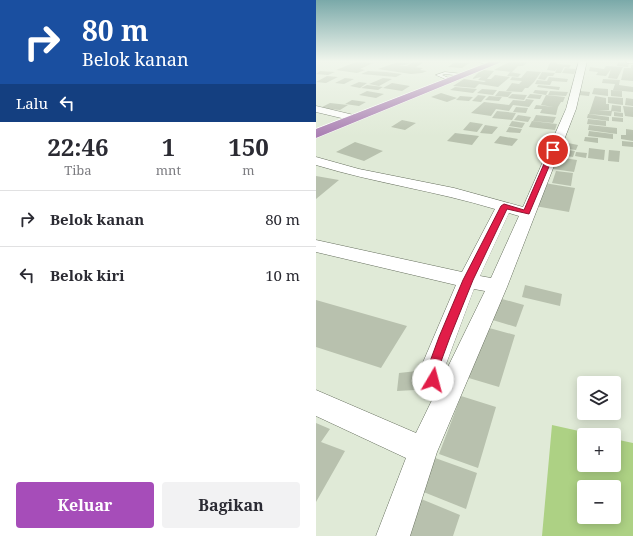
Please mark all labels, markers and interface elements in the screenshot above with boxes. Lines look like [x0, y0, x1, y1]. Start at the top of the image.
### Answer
text: 80 m [82, 11, 149, 49]
icon: right [16, 16, 68, 68]
text: Belok kanan [82, 47, 189, 71]
icon: left [56, 92, 78, 114]
text: Lalu [16, 93, 48, 113]
text: 22:46 [47, 130, 109, 163]
text: 1 [162, 130, 175, 163]
text: 150 [228, 130, 269, 163]
pin [536, 133, 570, 167]
icon: arrive [542, 139, 564, 161]
text: Tiba [64, 161, 92, 179]
text: mnt [156, 161, 181, 179]
text: m [242, 161, 255, 179]
icon: right [16, 208, 38, 230]
text: Belok kanan [50, 209, 144, 229]
text: 80 m [265, 209, 300, 229]
icon: left [16, 264, 38, 286]
text: Belok kiri [50, 265, 125, 285]
text: 10 m [265, 265, 300, 285]
position arrow [412, 359, 454, 401]
map controls [577, 376, 621, 524]
button: layers [577, 376, 621, 420]
button: + [577, 428, 621, 472]
button: − [577, 480, 621, 524]
button: Keluar [16, 482, 154, 528]
button: Bagikan [162, 482, 300, 528]

